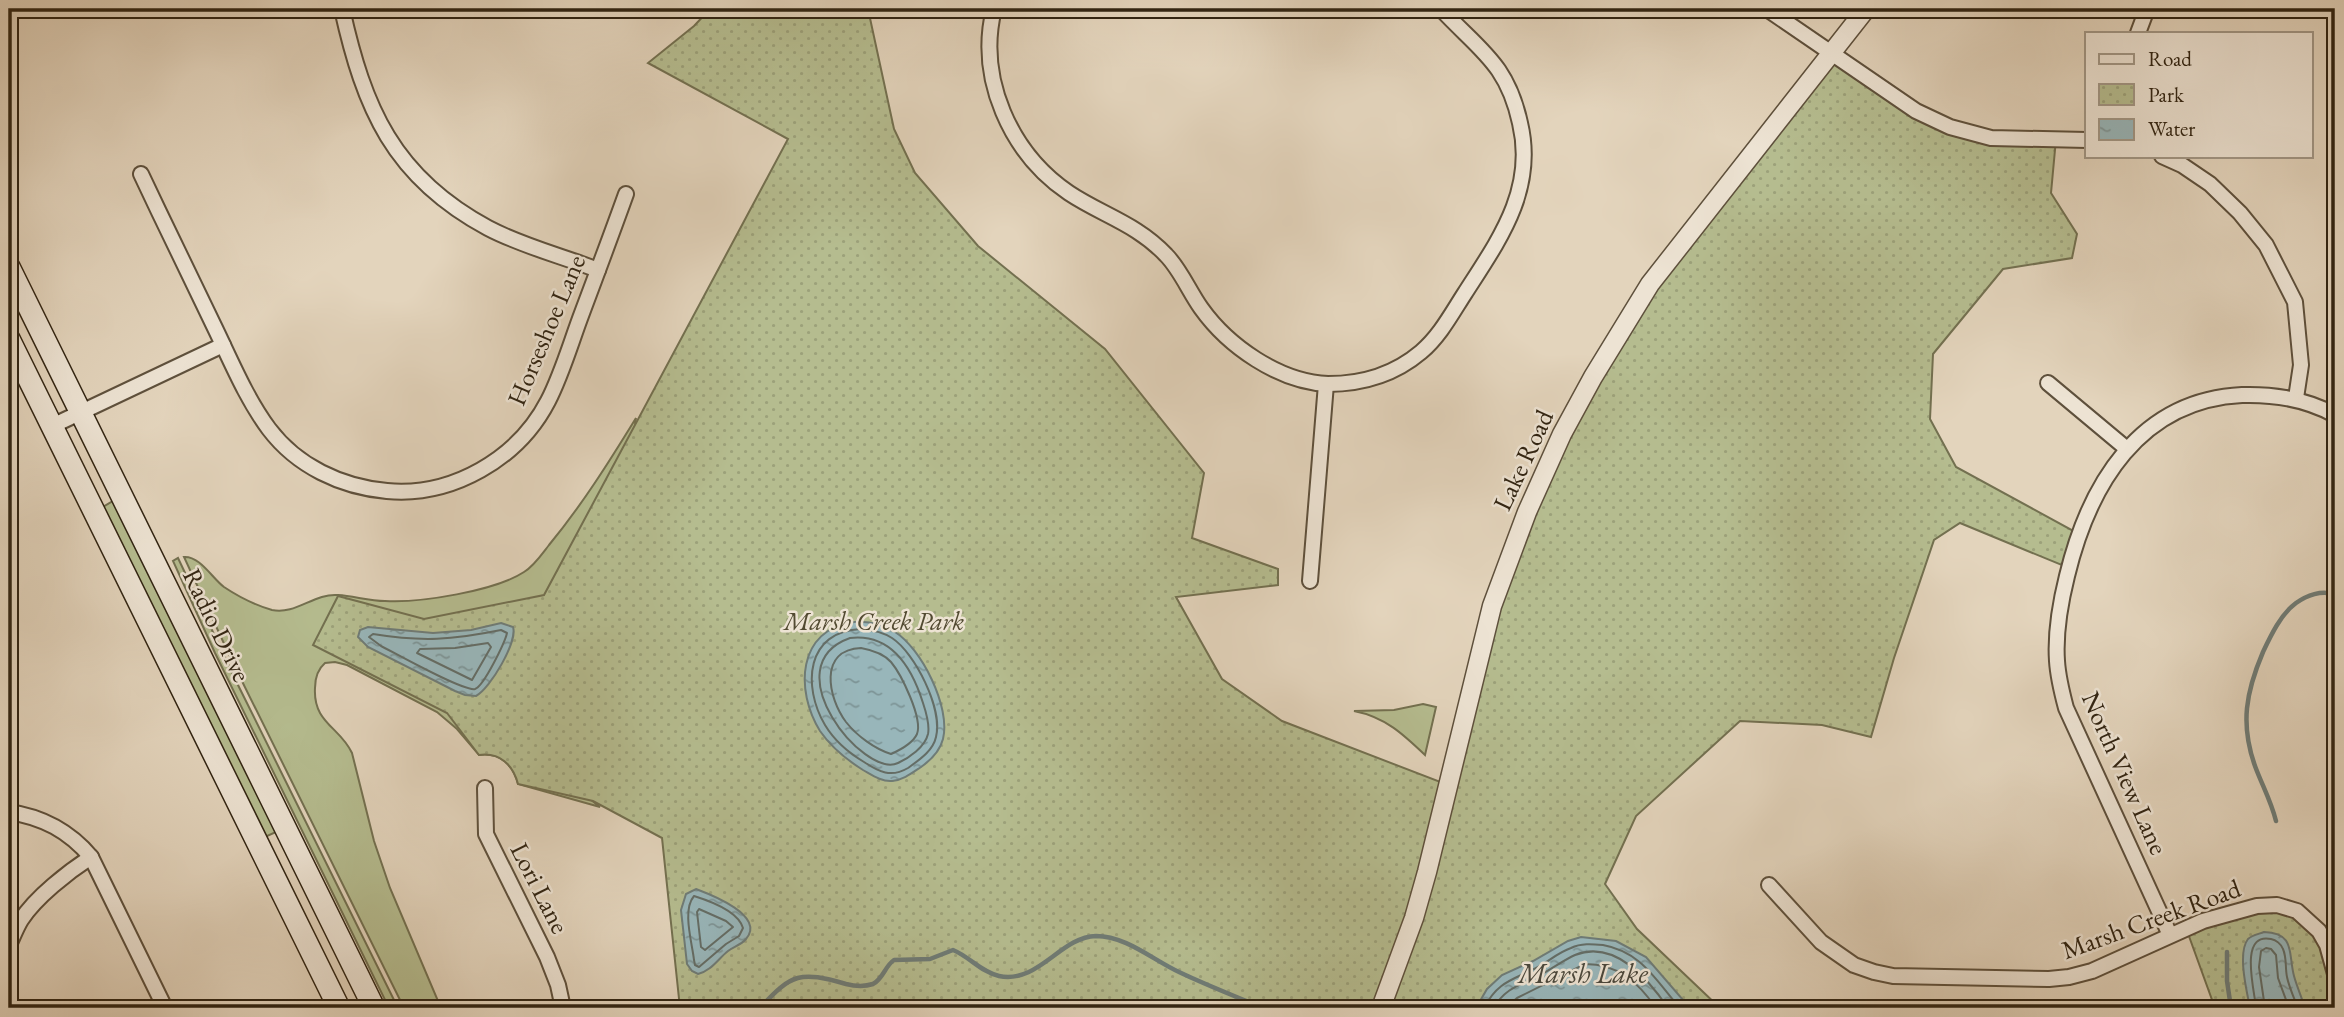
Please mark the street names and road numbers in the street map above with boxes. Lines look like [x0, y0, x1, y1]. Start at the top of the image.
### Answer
street label: Horseshoe Lane [499, 249, 593, 411]
street label: Lake Road [1485, 403, 1561, 516]
street label: Radio Drive [175, 563, 259, 687]
street label: North View Lane [2074, 686, 2176, 860]
street label: Lori Lane [503, 837, 577, 939]
street label: Marsh Creek Road [2057, 871, 2246, 967]

